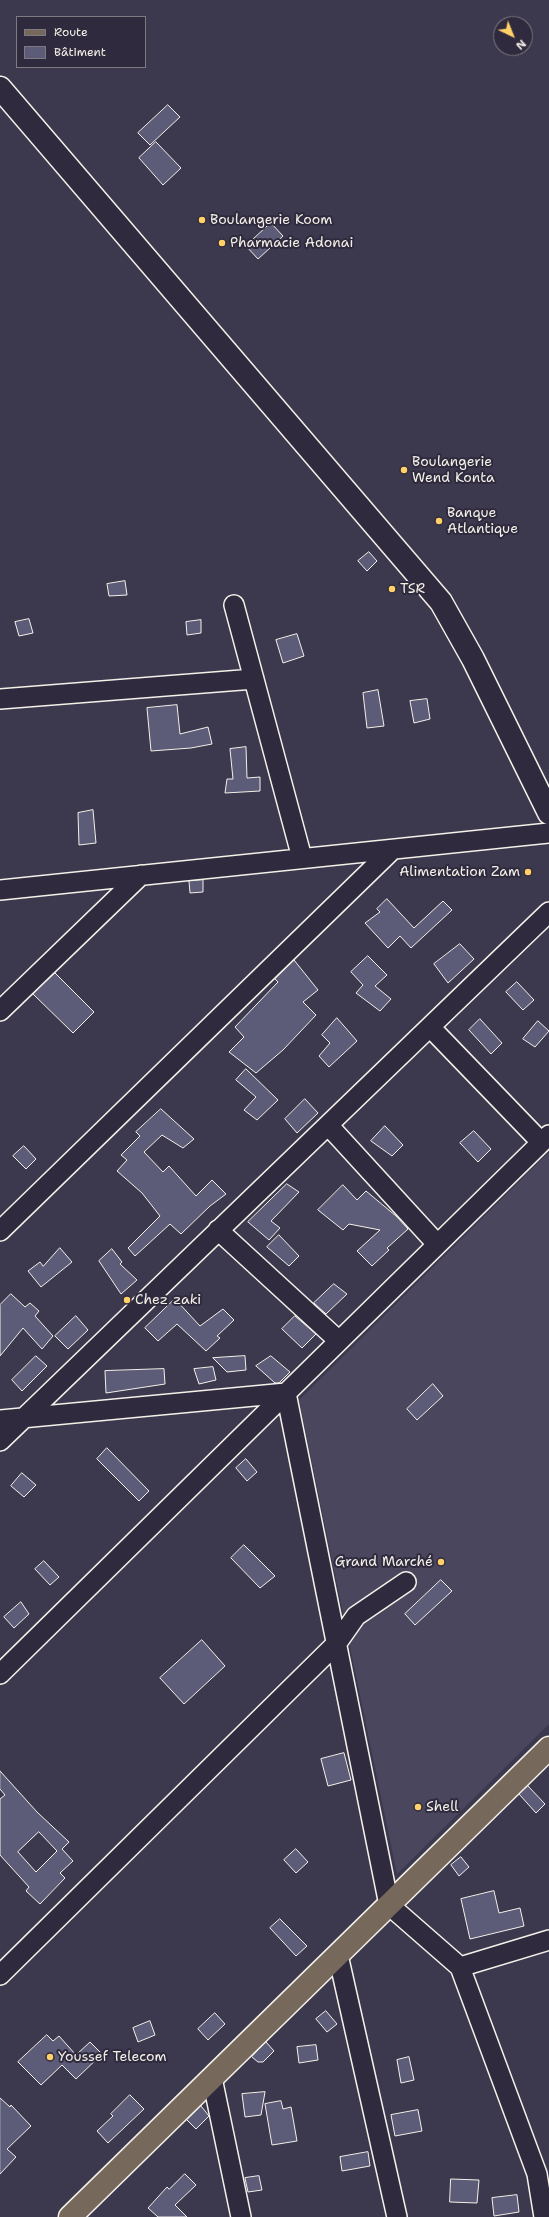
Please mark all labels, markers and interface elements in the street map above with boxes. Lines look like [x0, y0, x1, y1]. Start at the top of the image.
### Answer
legend [16, 16, 146, 68]
north arrow [493, 16, 533, 56]
text: Route [54, 24, 88, 40]
text: N [513, 36, 529, 53]
text: Bâtiment [54, 44, 106, 60]
place label: Boulangerie Koom [210, 212, 332, 228]
marker: Boulangerie Koom [197, 215, 207, 225]
place label: Pharmacie Adonai [230, 235, 353, 251]
marker: Pharmacie Adonai [217, 238, 227, 248]
place label: Boulangerie Wend Konta [412, 454, 495, 486]
marker: Boulangerie Wend Konta [399, 465, 409, 475]
place label: Banque Atlantique [447, 505, 518, 538]
marker: Banque Atlantique [434, 516, 444, 526]
place label: TSR [400, 581, 425, 597]
marker: TSR [387, 584, 397, 594]
place label: Alimentation Zam [399, 864, 520, 880]
marker: Alimentation Zam [523, 867, 533, 877]
place label: Chez zaki [135, 1292, 201, 1308]
marker: Chez zaki [122, 1295, 132, 1305]
place label: Grand Marché [335, 1554, 433, 1570]
marker: Grand Marché [436, 1557, 446, 1567]
place label: Shell [426, 1799, 459, 1815]
marker: Shell [413, 1802, 423, 1812]
place label: Youssef Telecom [58, 2049, 166, 2065]
marker: Youssef Telecom [45, 2052, 55, 2062]

